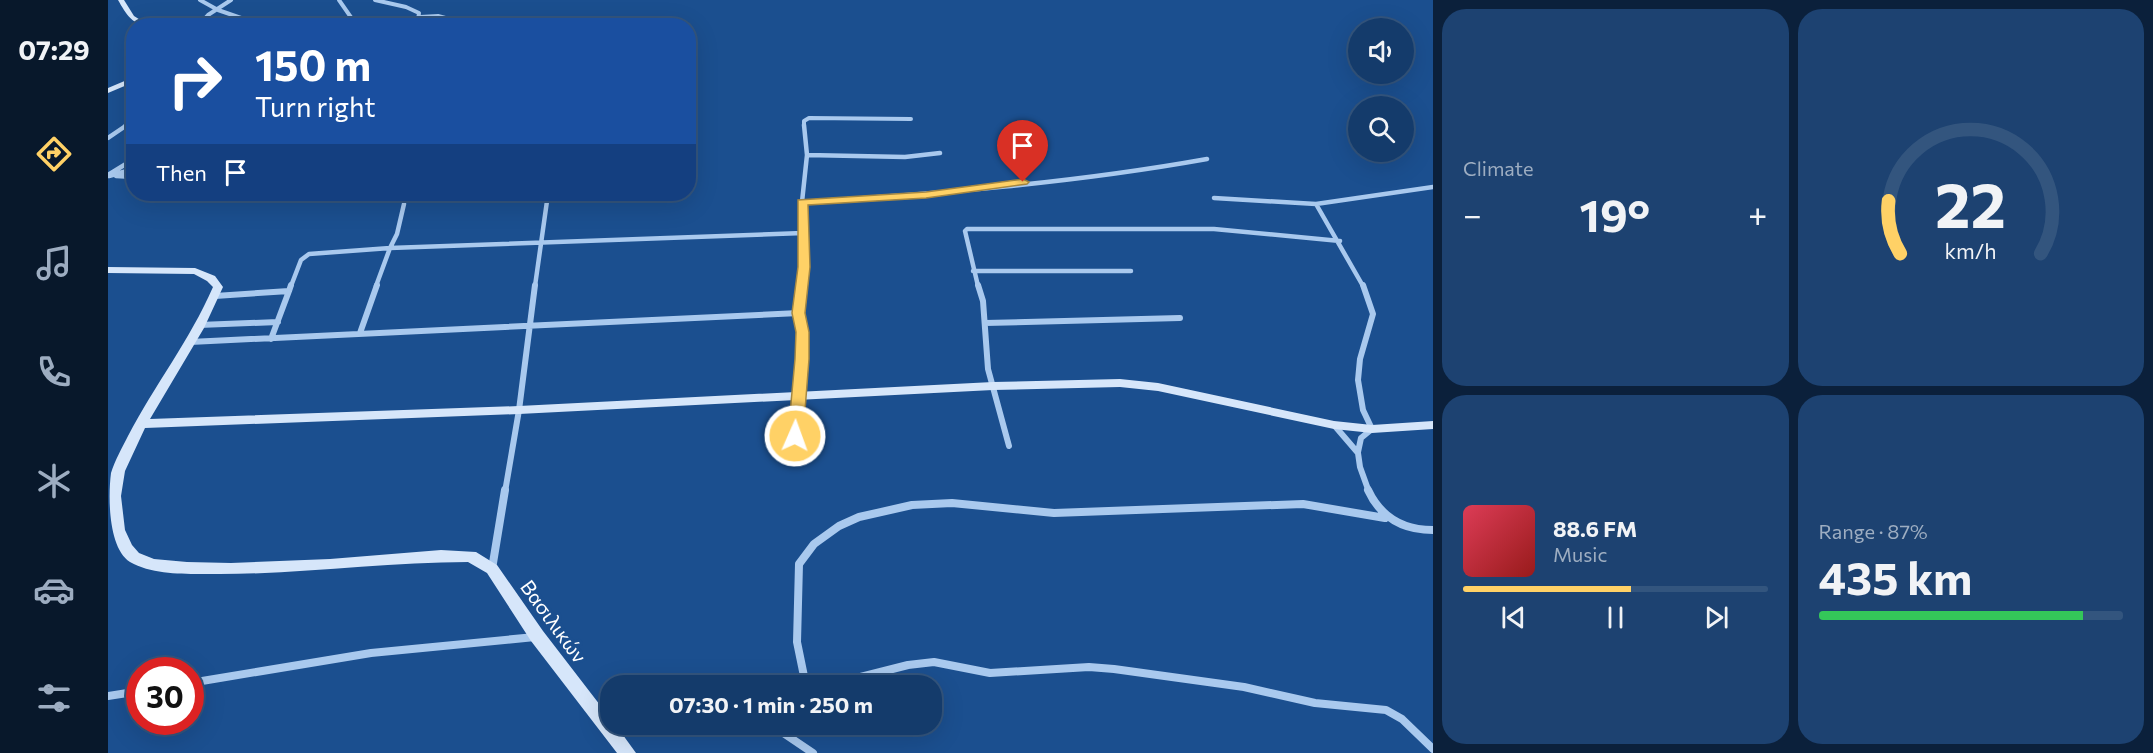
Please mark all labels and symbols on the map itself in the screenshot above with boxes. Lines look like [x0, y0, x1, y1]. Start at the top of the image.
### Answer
pin [997, 120, 1048, 182]
position arrow [763, 404, 827, 468]
street label: Βασιλικών [516, 575, 592, 667]
speed limit sign: 30 [126, 657, 204, 735]

